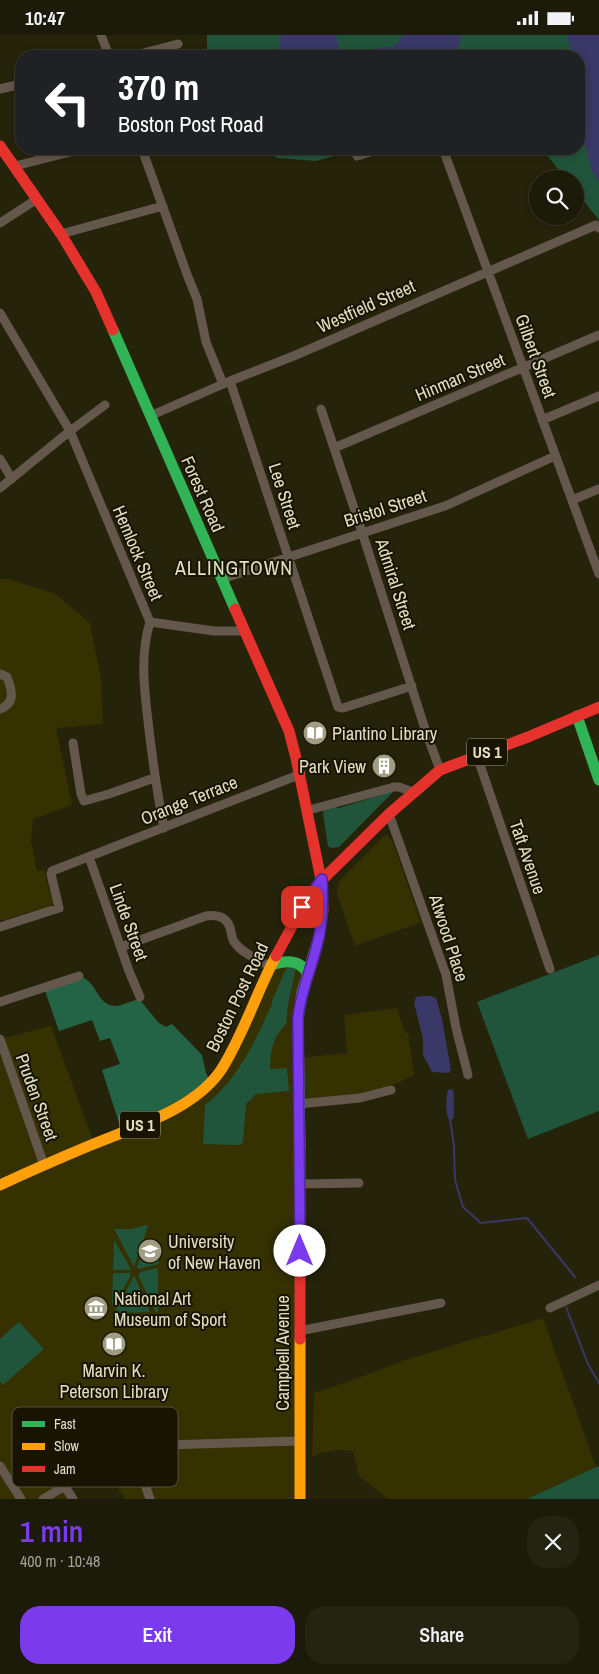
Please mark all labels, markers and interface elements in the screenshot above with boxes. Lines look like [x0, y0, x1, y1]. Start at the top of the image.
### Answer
text: 10:47 [25, 5, 65, 31]
text: 370 m [118, 64, 199, 111]
icon: left [35, 70, 100, 135]
text: Boston Post Road [118, 109, 263, 139]
map controls [529, 170, 584, 225]
button: search [529, 170, 584, 225]
street label: Westfield Street [313, 273, 419, 339]
street label: Gilbert Street [509, 310, 563, 402]
street label: Hinman Street [411, 347, 509, 407]
street label: Forest Road [175, 452, 231, 536]
street label: Lee Street [263, 460, 307, 532]
street label: Bristol Street [341, 483, 429, 533]
street label: Hemlock Street [107, 502, 169, 604]
street label: Admiral Street [369, 534, 422, 633]
district label: ALLINGTOWN [174, 554, 293, 581]
library icon: Piantino Library [302, 720, 328, 746]
place label: Piantino Library [332, 721, 438, 746]
road number: US 1 [467, 739, 507, 765]
building icon: Park View [371, 753, 397, 779]
place label: Park View [299, 754, 366, 779]
street label: Orange Terrace [137, 769, 241, 831]
street label: Taft Avenue [504, 816, 552, 898]
street label: Linde Street [103, 880, 155, 964]
pin [281, 886, 323, 928]
street label: Atwood Place [423, 890, 475, 985]
icon: arrive [288, 893, 316, 921]
street label: Boston Post Road [200, 938, 274, 1056]
street label: Pruden Street [10, 1050, 64, 1144]
road number: US 1 [120, 1111, 160, 1139]
position arrow [273, 1224, 325, 1276]
place label: University of New Haven [168, 1229, 261, 1275]
school or university icon: University of New Haven [137, 1238, 163, 1264]
place label: National Art Museum of Sport [114, 1286, 226, 1332]
museum icon: National Art Museum of Sport [83, 1295, 109, 1321]
street label: Campbell Avenue [270, 1295, 295, 1411]
library icon: Marvin K. Peterson Library [101, 1331, 127, 1357]
place label: Marvin K. Peterson Library [59, 1358, 169, 1404]
legend [12, 1407, 178, 1487]
text: Fast [54, 1415, 76, 1433]
text: Slow [54, 1437, 80, 1455]
text: Jam [54, 1460, 76, 1478]
text: 1 min [20, 1511, 83, 1551]
button: close [527, 1516, 579, 1568]
text: 400 m · 10:48 [20, 1550, 100, 1572]
button: Exit [20, 1606, 295, 1664]
button: Share [305, 1606, 579, 1664]

